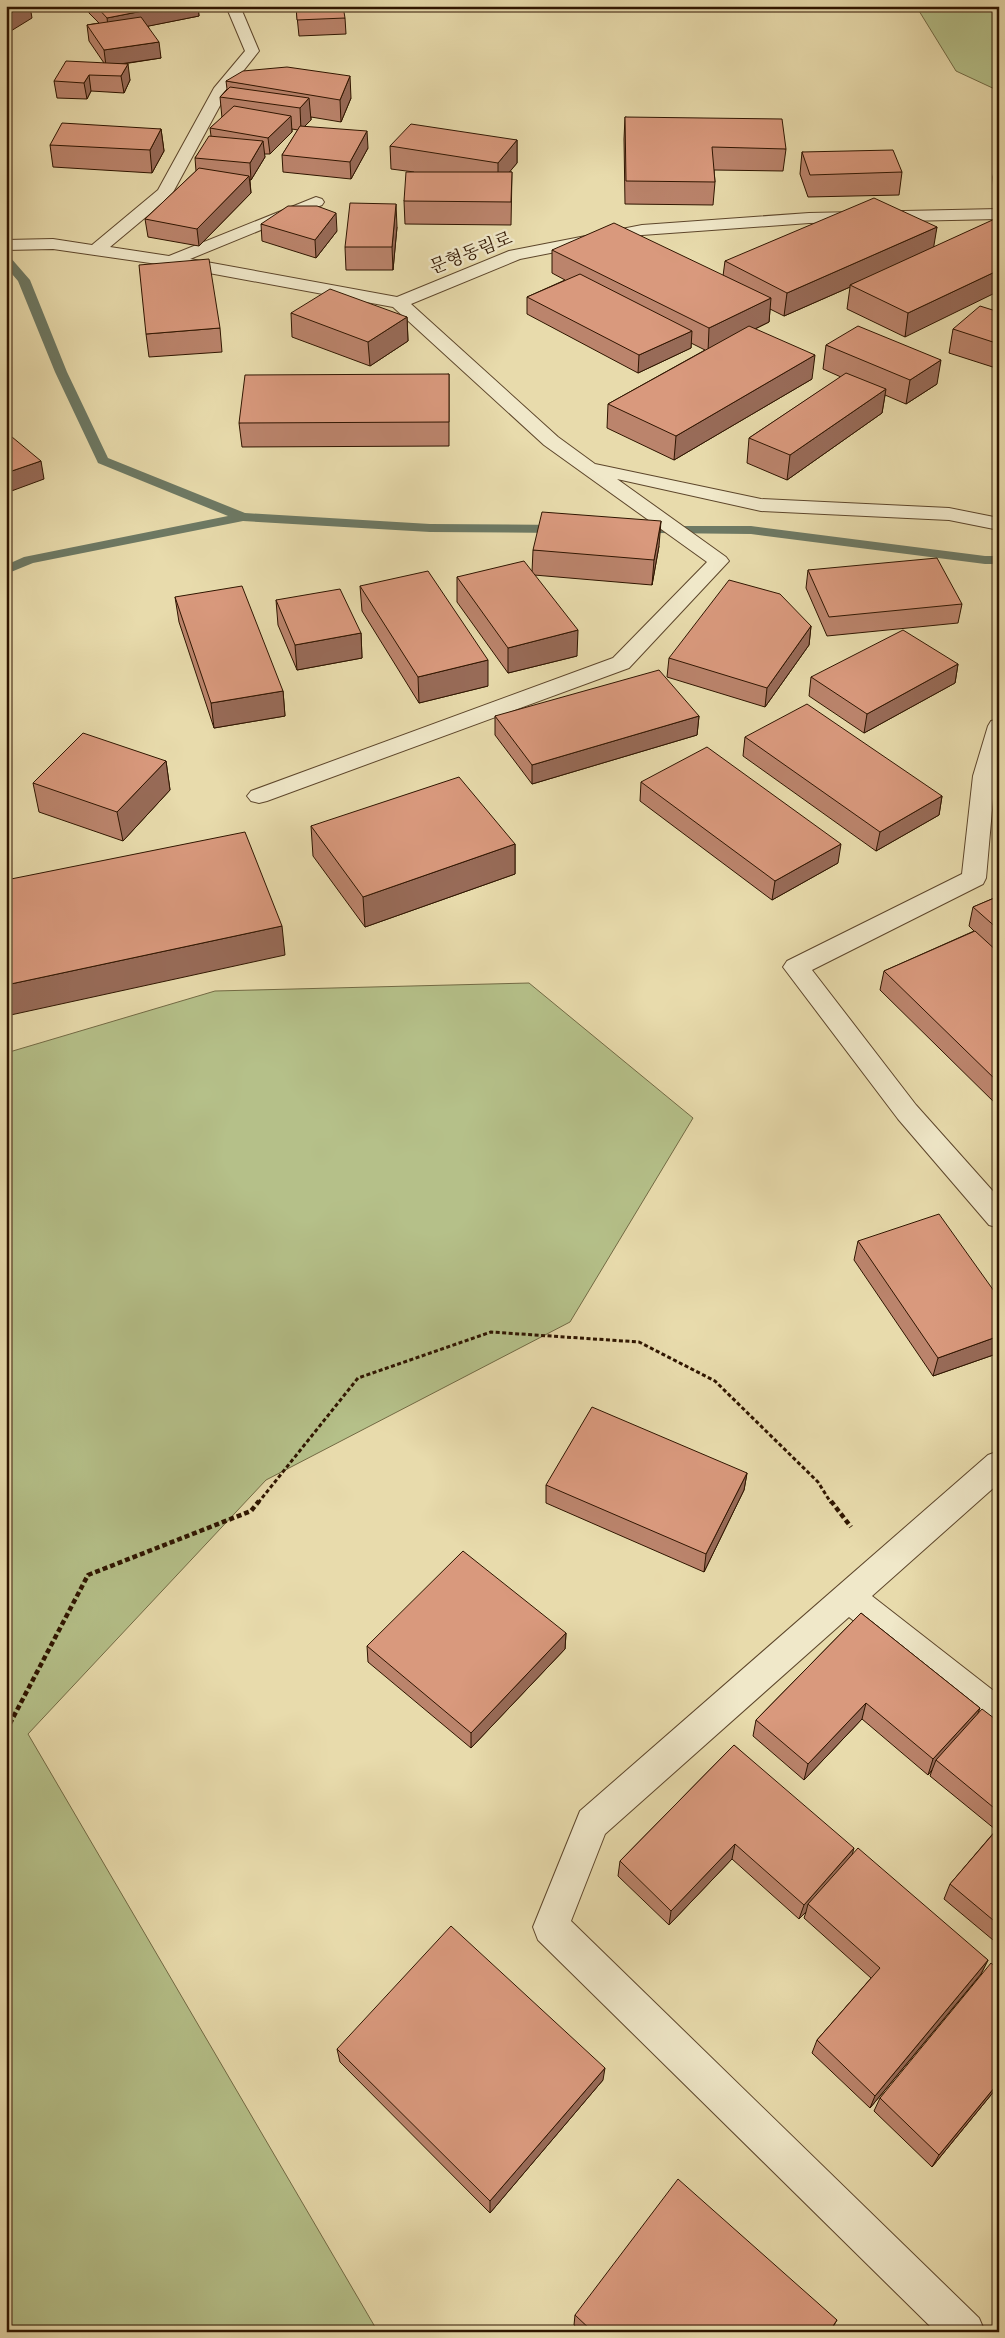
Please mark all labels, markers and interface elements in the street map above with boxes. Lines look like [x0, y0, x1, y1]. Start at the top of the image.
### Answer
street label: 문형동림로 [426, 226, 516, 280]

